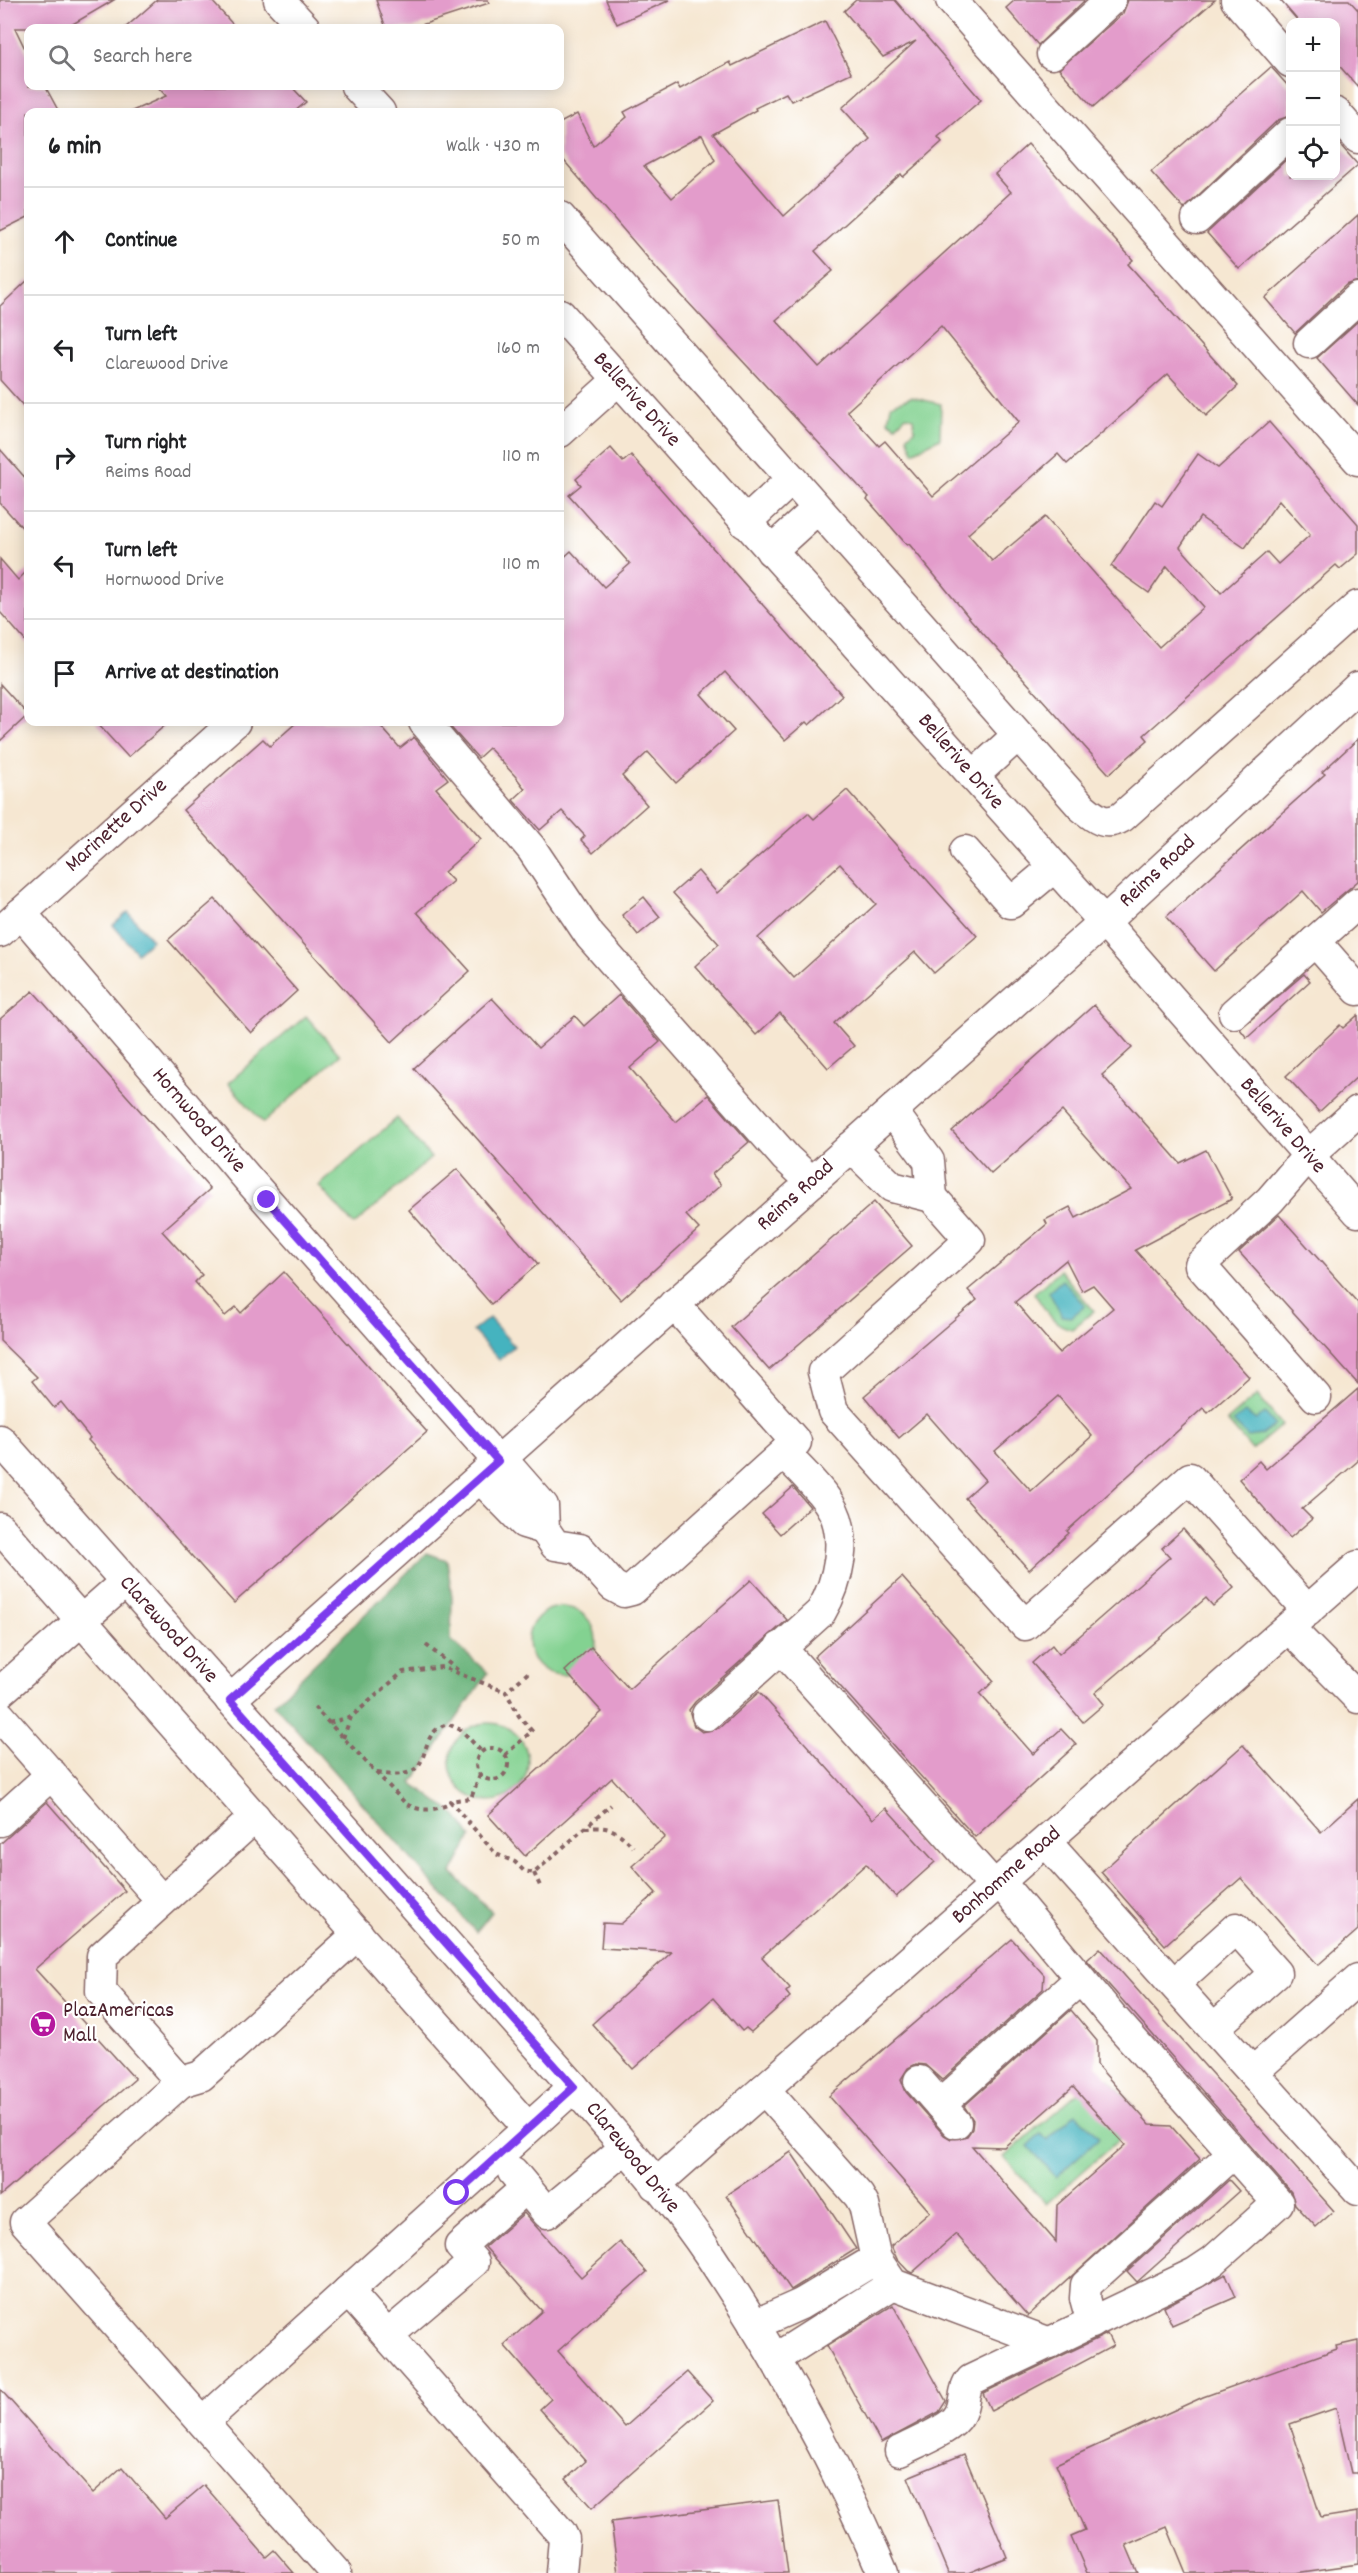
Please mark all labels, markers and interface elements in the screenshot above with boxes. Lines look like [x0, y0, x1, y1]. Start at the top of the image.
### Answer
map controls [1286, 18, 1340, 180]
button: + [1286, 18, 1340, 72]
search box [24, 24, 564, 90]
icon: search [45, 41, 78, 74]
text: Search here [93, 42, 192, 73]
button: − [1286, 72, 1340, 126]
button: locate [1286, 126, 1340, 180]
text: 6 min [48, 129, 101, 166]
text: Walk · 430 m [446, 133, 540, 161]
icon: ahead [48, 225, 81, 258]
text: Continue [105, 226, 177, 257]
text: 50 m [502, 227, 540, 255]
text: Turn left [105, 320, 177, 351]
icon: left [48, 333, 81, 366]
text: 160 m [497, 335, 540, 363]
street label: Bellerive Drive [585, 346, 687, 454]
text: Clarewood Drive [105, 351, 228, 379]
text: Turn right [105, 428, 187, 459]
icon: right [48, 441, 81, 474]
text: 110 m [502, 443, 540, 471]
text: Reims Road [105, 459, 191, 487]
text: Turn left [105, 536, 177, 567]
icon: left [48, 549, 81, 582]
text: 110 m [502, 551, 540, 579]
text: Hornwood Drive [105, 567, 224, 595]
icon: arrive [48, 657, 81, 690]
text: Arrive at destination [105, 658, 279, 689]
street label: Bellerive Drive [909, 707, 1011, 817]
street label: Marinette Drive [59, 771, 175, 881]
street label: Reims Road [1113, 828, 1203, 916]
street label: Hornwood Drive [143, 1061, 253, 1181]
street label: Bellerive Drive [1231, 1071, 1333, 1181]
street label: Reims Road [750, 1153, 842, 1239]
route end [253, 1186, 279, 1212]
street label: Clarewood Drive [111, 1569, 225, 1691]
street label: Bonhomme Road [945, 1820, 1069, 1932]
place label: PlazAmericas Mall [63, 1996, 174, 2052]
supermarket icon: PlazAmericas Mall [28, 2009, 58, 2039]
street label: Clarewood Drive [577, 2095, 687, 2221]
route start [443, 2179, 469, 2205]

